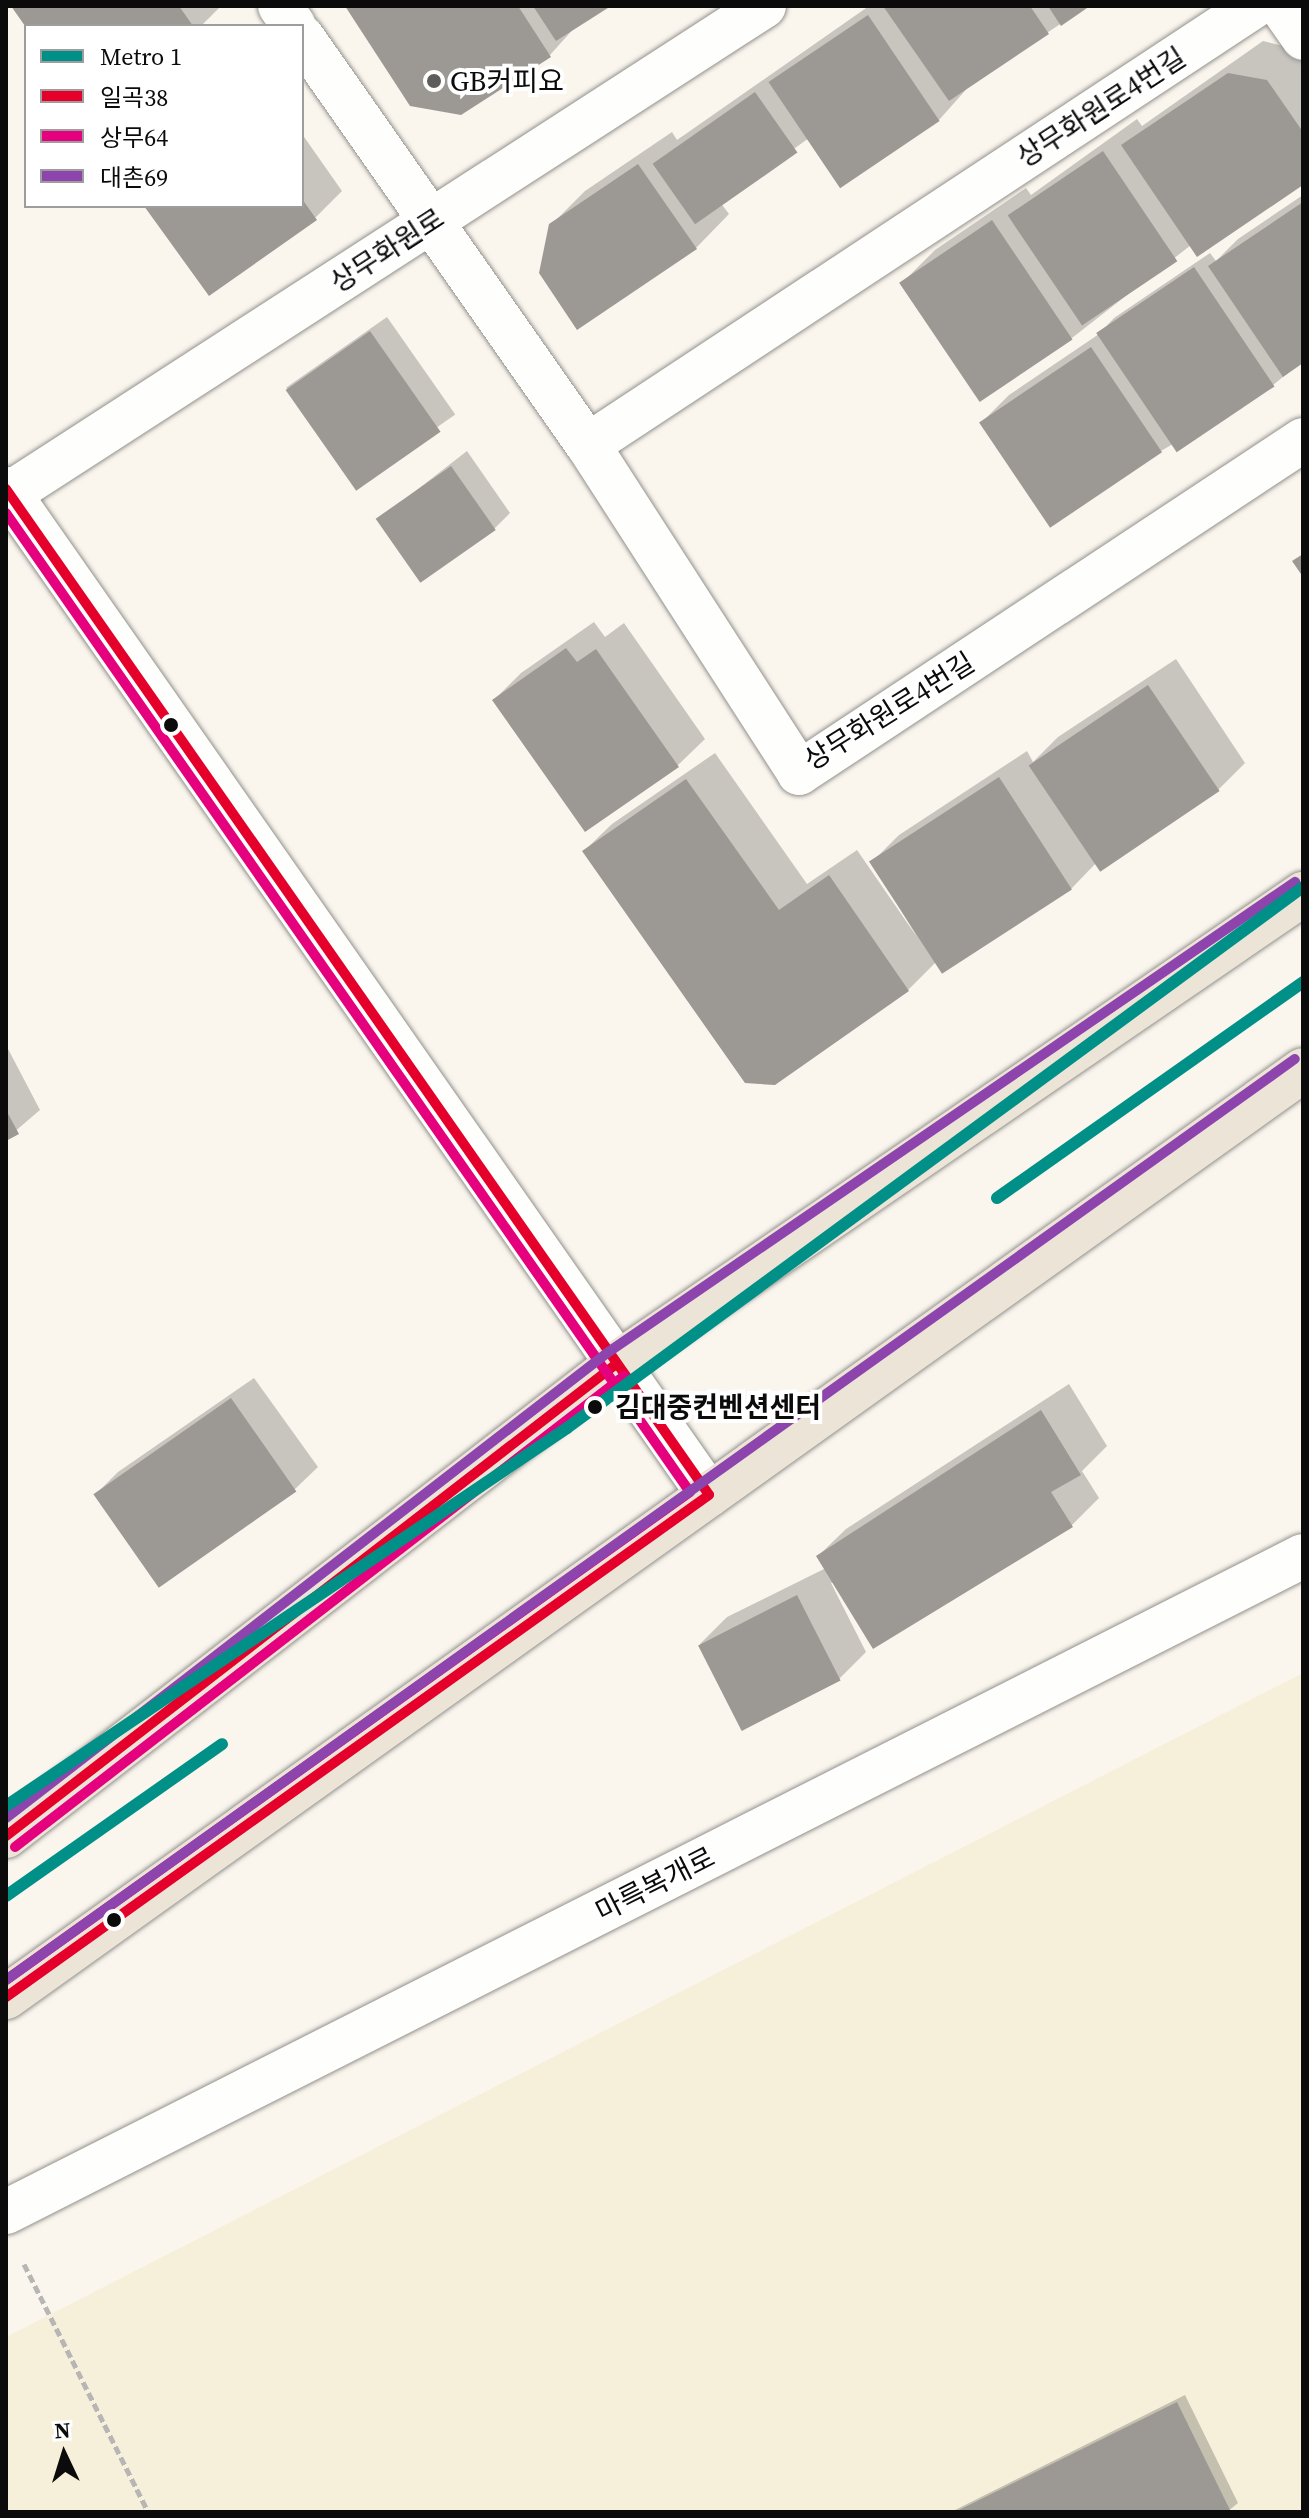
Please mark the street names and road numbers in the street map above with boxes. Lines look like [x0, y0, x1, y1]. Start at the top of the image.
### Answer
street label: 상무화원로4번길 [1010, 40, 1192, 174]
street label: 상무화원로 [324, 201, 450, 299]
street label: 상무화원로4번길 [798, 645, 980, 777]
street label: 마륵복개로 [590, 1840, 720, 1928]

